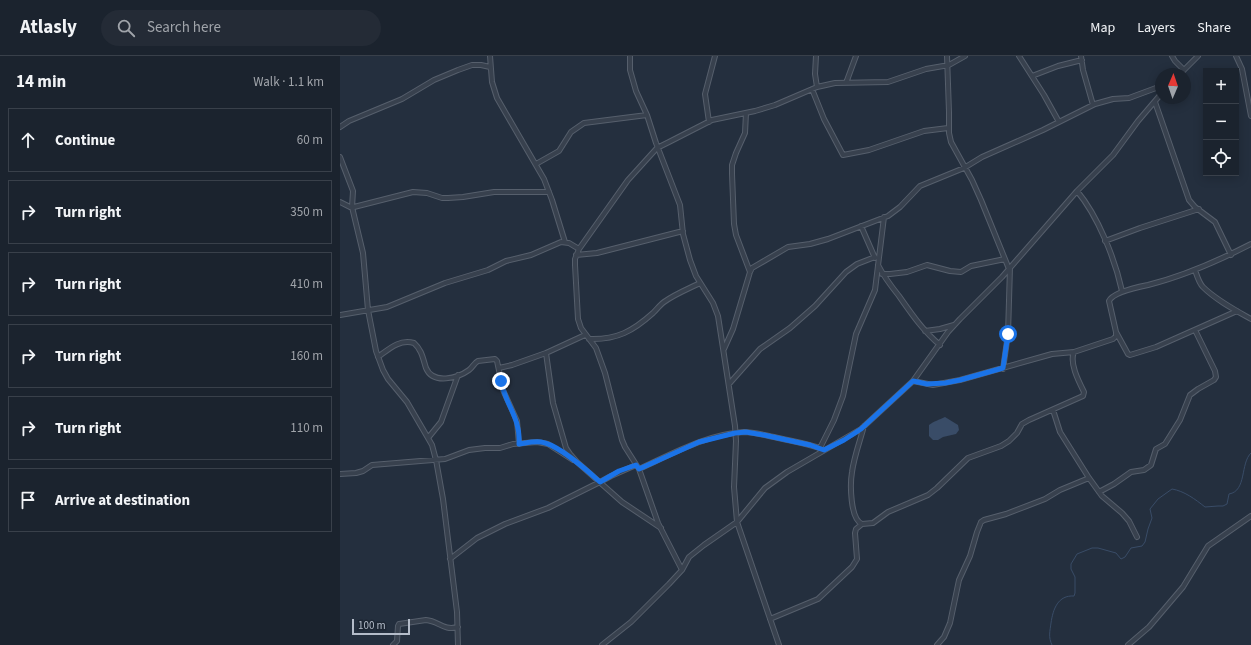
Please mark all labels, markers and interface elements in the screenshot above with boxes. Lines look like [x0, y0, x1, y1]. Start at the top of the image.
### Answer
search box [101, 10, 381, 46]
text: Atlasly [20, 14, 77, 41]
icon: search [115, 17, 137, 39]
text: Search here [147, 17, 221, 38]
text: Map [1090, 18, 1115, 38]
text: Layers [1137, 18, 1175, 38]
text: Share [1197, 18, 1231, 38]
north arrow [1155, 68, 1191, 104]
map controls [1203, 68, 1239, 176]
button: + [1203, 68, 1239, 104]
text: 14 min [16, 70, 66, 94]
text: Walk · 1.1 km [253, 73, 324, 91]
button: − [1203, 104, 1239, 140]
icon: ahead [17, 129, 39, 151]
text: Continue [55, 130, 115, 151]
text: 60 m [297, 131, 323, 149]
button: locate [1203, 140, 1239, 176]
icon: right [17, 201, 39, 223]
text: Turn right [55, 202, 121, 223]
text: 350 m [290, 203, 323, 221]
icon: right [17, 273, 39, 295]
text: Turn right [55, 274, 121, 295]
text: 410 m [290, 275, 323, 293]
route start [999, 325, 1017, 343]
icon: right [17, 345, 39, 367]
text: Turn right [55, 346, 121, 367]
text: 160 m [290, 347, 323, 365]
route end [492, 372, 510, 390]
icon: right [17, 417, 39, 439]
text: Turn right [55, 418, 121, 439]
text: 110 m [290, 419, 323, 437]
icon: arrive [17, 489, 39, 511]
text: Arrive at destination [55, 490, 190, 511]
scale bar [352, 617, 410, 636]
text: 100 m [358, 618, 386, 633]

